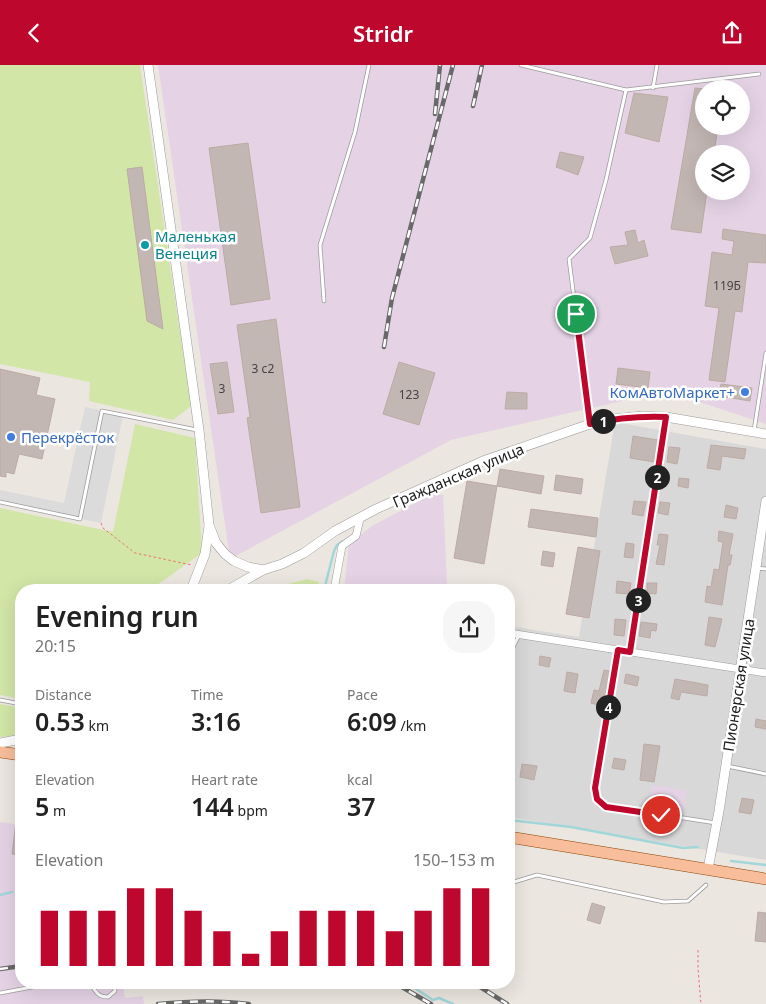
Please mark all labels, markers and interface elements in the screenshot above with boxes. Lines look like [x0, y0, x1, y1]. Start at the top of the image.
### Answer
text: Stridr [353, 18, 413, 48]
icon: back [20, 19, 48, 47]
icon: share [718, 19, 746, 47]
map controls [695, 80, 750, 200]
button: locate [695, 80, 750, 135]
button: layers [695, 145, 750, 200]
place label: Маленькая Венеция [155, 226, 236, 263]
marker: Маленькая Венеция [139, 239, 151, 251]
house number: 119Б [713, 277, 741, 294]
pin [555, 293, 597, 335]
icon: arrive [562, 300, 590, 328]
house number: 3 с2 [252, 360, 275, 377]
house number: 3 [219, 380, 226, 397]
place label: КомАвтоМаркет+ [609, 382, 735, 402]
house number: 123 [399, 386, 419, 403]
marker: КомАвтоМаркет+ [739, 386, 751, 398]
pin: 1 [590, 409, 616, 433]
text: 1 [599, 412, 608, 431]
place label: Перекрёсток [21, 427, 114, 447]
marker: Перекрёсток [5, 431, 17, 443]
street label: Гражданская улица [389, 438, 527, 512]
pin: 2 [644, 465, 670, 489]
text: 2 [653, 468, 662, 487]
pin: 3 [626, 587, 650, 613]
text: 3 [634, 591, 643, 610]
text: Evening run [35, 597, 199, 635]
button: share [443, 601, 495, 653]
street label: Пионерская улица [718, 617, 758, 753]
text: 20:15 [35, 635, 76, 657]
text: Distance [35, 685, 92, 704]
text: Time [191, 685, 223, 704]
text: Pace [347, 685, 378, 704]
pin: 4 [596, 695, 620, 719]
text: 4 [604, 698, 613, 717]
text: 0.53 [35, 704, 85, 738]
text: 3:16 [191, 704, 241, 738]
text: 6:09 [347, 704, 397, 738]
text: km [85, 716, 109, 735]
text: /km [397, 716, 426, 735]
text: Elevation [35, 770, 95, 789]
text: Heart rate [191, 770, 258, 789]
text: kcal [347, 770, 373, 789]
text: 5 [35, 789, 49, 823]
text: 144 [191, 789, 234, 823]
text: 37 [347, 789, 376, 823]
pin [640, 794, 682, 836]
text: m [49, 801, 66, 820]
text: bpm [234, 801, 268, 820]
icon: check [647, 801, 675, 829]
text: Elevation [35, 849, 103, 871]
text: 150–153 m [413, 849, 495, 871]

